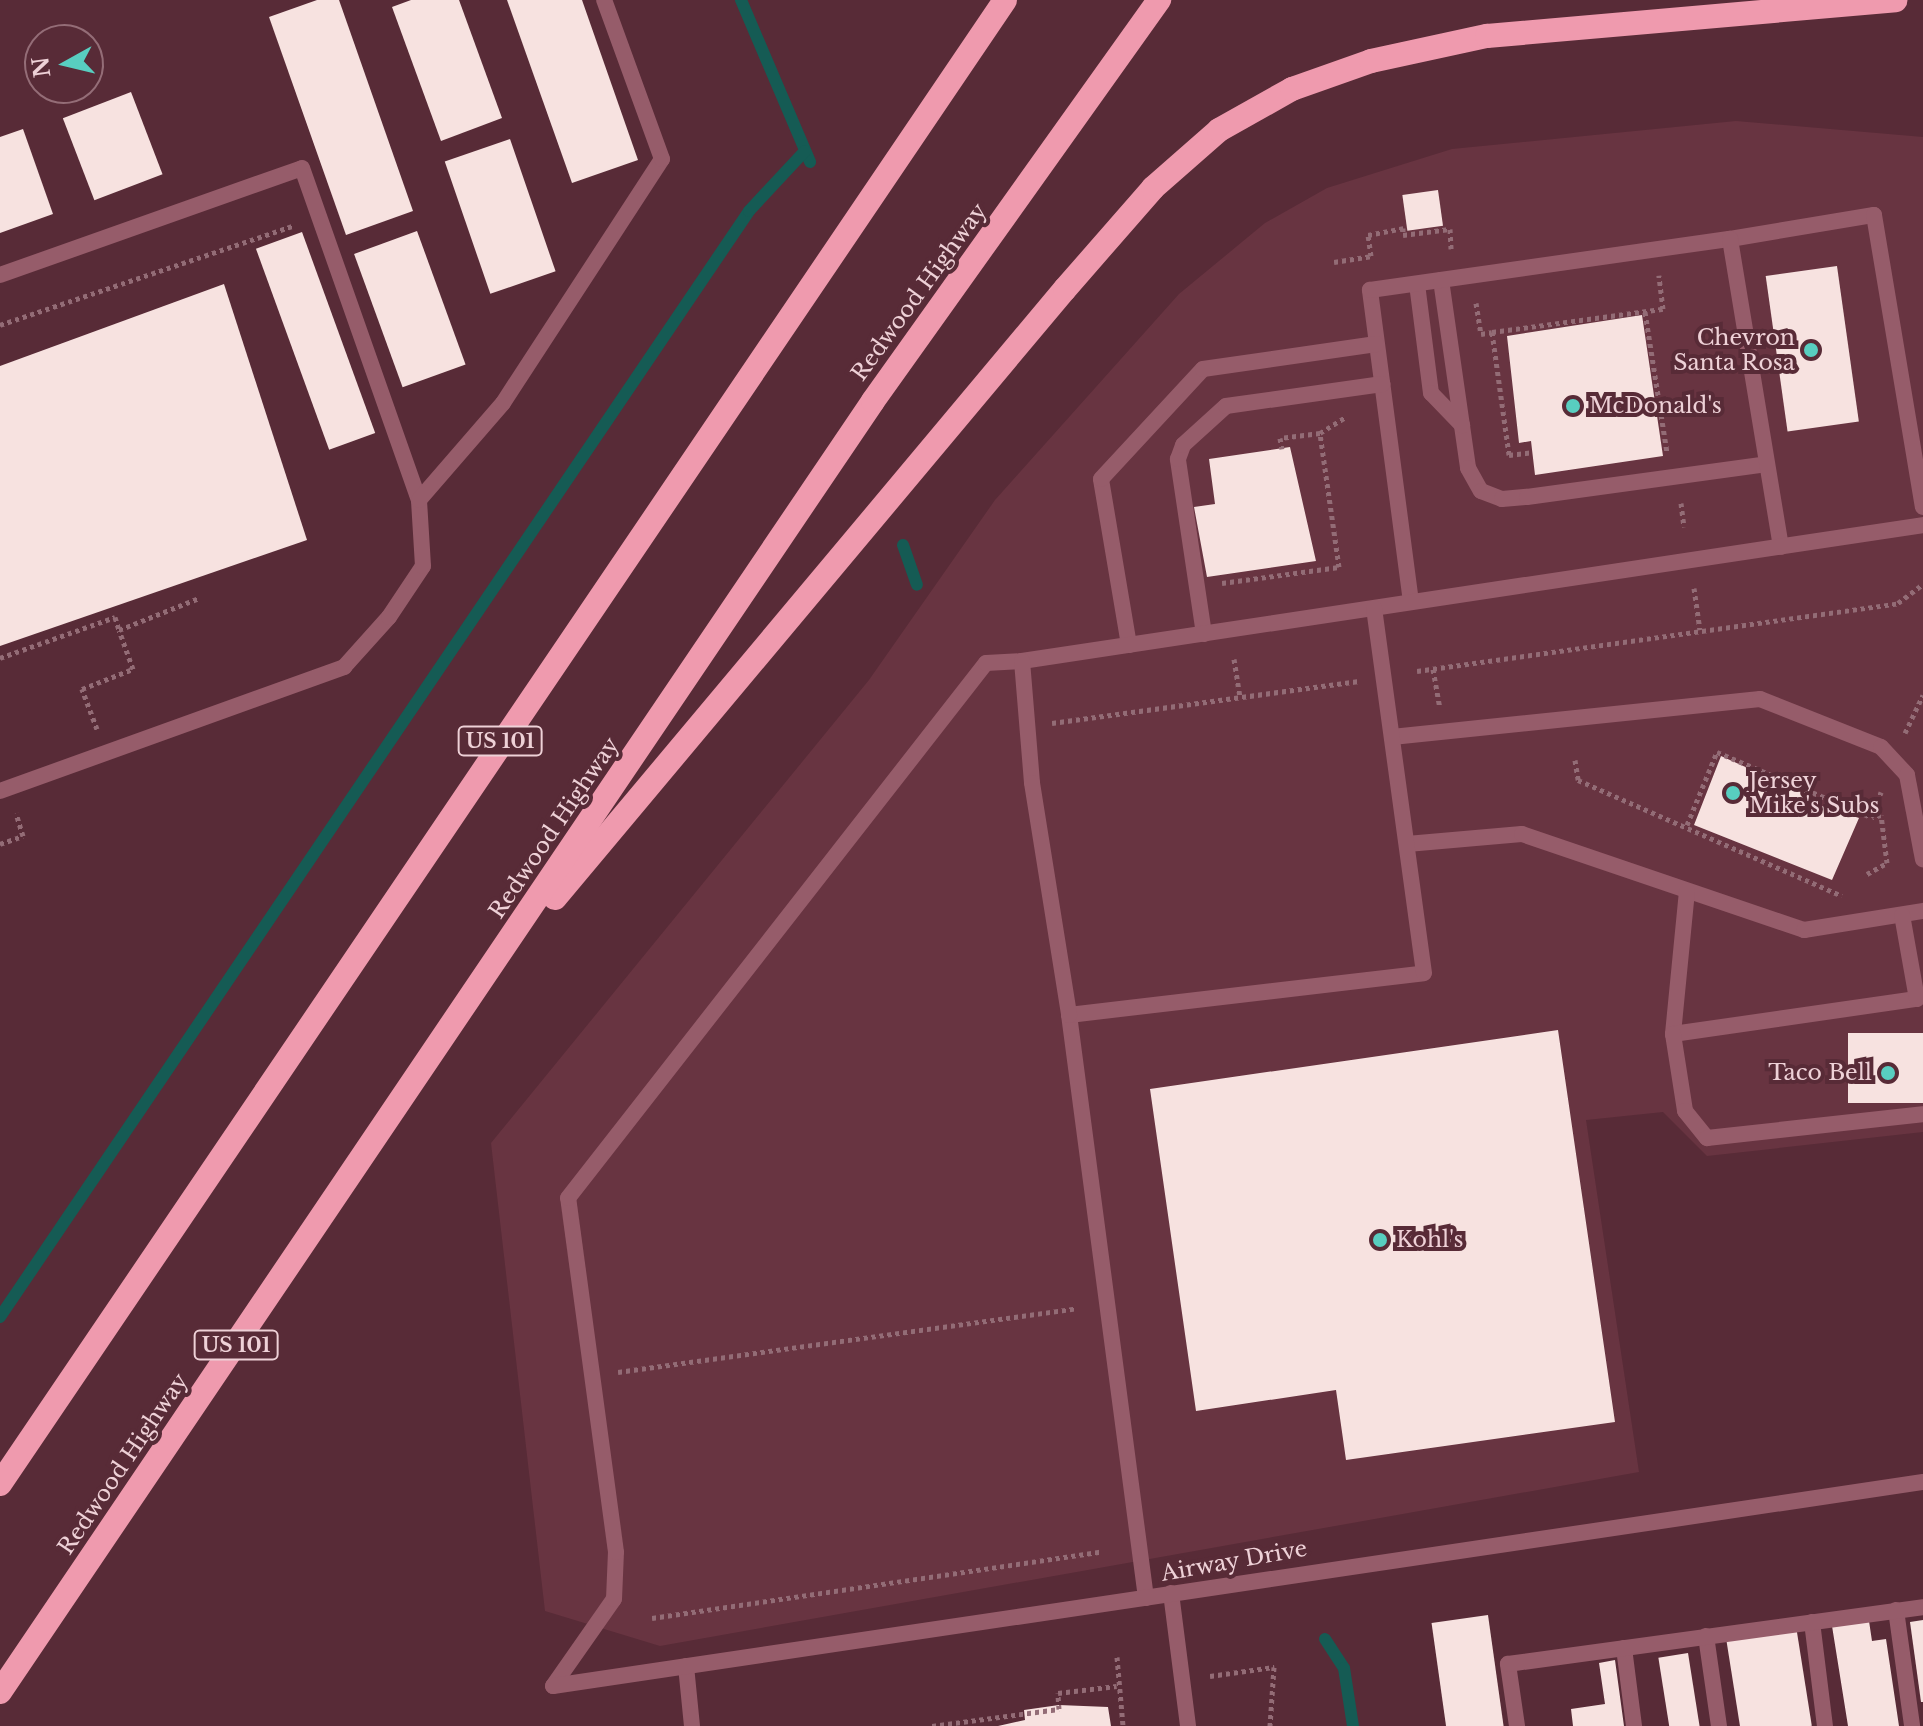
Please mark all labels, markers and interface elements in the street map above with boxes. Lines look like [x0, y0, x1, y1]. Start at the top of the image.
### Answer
north arrow [24, 24, 104, 104]
text: N [27, 55, 57, 79]
street label: Redwood Highway [846, 198, 992, 386]
place label: Chevron Santa Rosa [1673, 324, 1795, 376]
marker: Chevron Santa Rosa [1802, 341, 1820, 359]
place label: McDonald's [1589, 393, 1722, 419]
marker: McDonald's [1564, 397, 1582, 415]
road number: US 101 [456, 725, 544, 757]
street label: Redwood Highway [484, 732, 624, 924]
place label: Jersey Mike's Subs [1749, 767, 1880, 818]
marker: Jersey Mike's Subs [1724, 784, 1742, 802]
place label: Taco Bell [1768, 1060, 1872, 1086]
marker: Taco Bell [1879, 1064, 1897, 1082]
place label: Kohl's [1396, 1227, 1464, 1253]
marker: Kohl's [1371, 1231, 1389, 1249]
road number: US 101 [192, 1329, 280, 1361]
street label: Redwood Highway [53, 1368, 193, 1560]
street label: Airway Drive [1159, 1535, 1309, 1587]

